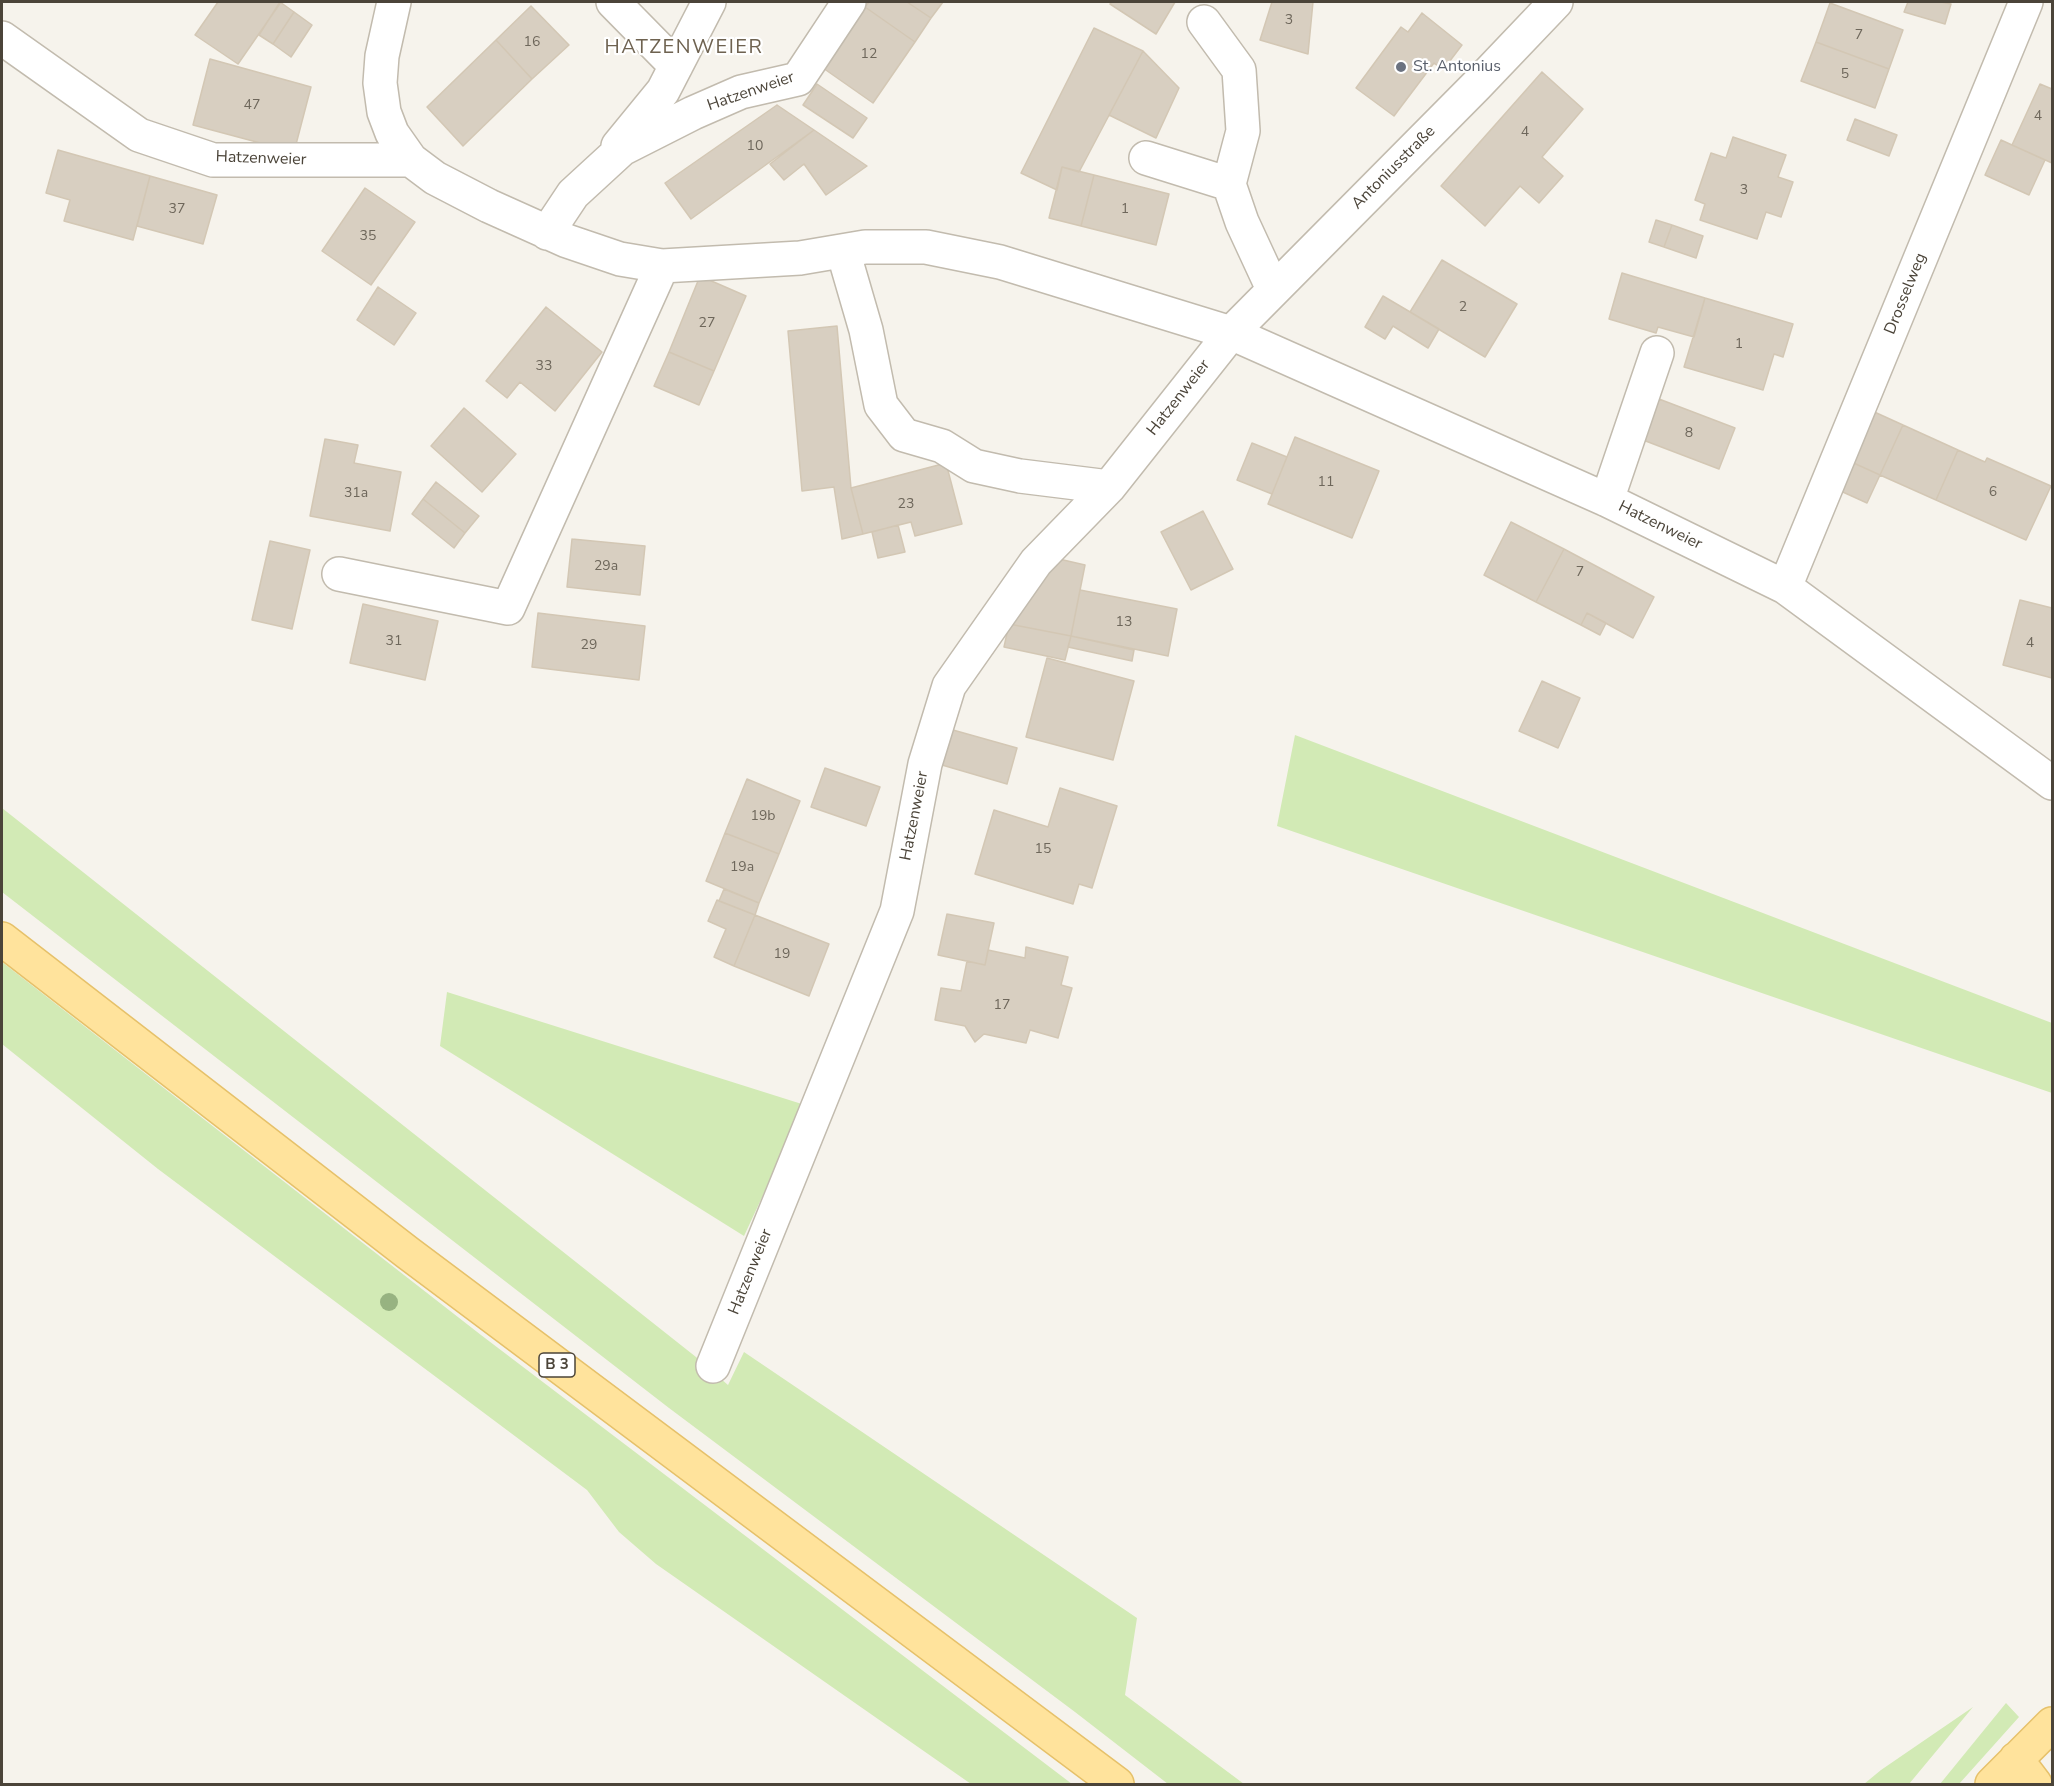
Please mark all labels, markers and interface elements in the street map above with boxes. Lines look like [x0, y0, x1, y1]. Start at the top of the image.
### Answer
house number: 3 [1285, 13, 1293, 29]
house number: 7 [1855, 28, 1863, 44]
house number: 16 [524, 35, 540, 51]
district label: HATZENWEIER [605, 36, 763, 60]
house number: 12 [861, 47, 877, 63]
place label: St. Antonius [1413, 57, 1501, 77]
marker: St. Antonius [1394, 60, 1408, 74]
house number: 5 [1841, 67, 1849, 83]
street label: Hatzenweier [705, 68, 797, 116]
house number: 47 [244, 98, 260, 114]
house number: 4 [2034, 109, 2042, 125]
street label: Antoniusstraße [1348, 122, 1440, 214]
house number: 4 [1521, 125, 1529, 141]
house number: 10 [747, 139, 763, 155]
street label: Hatzenweier [215, 148, 307, 170]
house number: 3 [1740, 183, 1748, 199]
house number: 37 [169, 202, 185, 218]
house number: 1 [1121, 202, 1129, 218]
house number: 35 [360, 229, 376, 245]
street label: Drosselweg [1881, 250, 1931, 338]
house number: 2 [1459, 300, 1467, 316]
house number: 27 [699, 316, 715, 332]
house number: 1 [1735, 337, 1743, 353]
street label: Hatzenweier [1143, 356, 1215, 440]
house number: 33 [536, 359, 552, 375]
house number: 8 [1685, 426, 1693, 442]
house number: 11 [1318, 475, 1334, 491]
house number: 6 [1989, 485, 1997, 501]
house number: 31a [344, 486, 368, 502]
house number: 23 [898, 497, 914, 513]
street label: Hatzenweier [1615, 497, 1705, 555]
house number: 29a [594, 559, 618, 575]
house number: 7 [1576, 565, 1584, 581]
house number: 13 [1116, 615, 1132, 631]
house number: 31 [386, 634, 402, 650]
house number: 4 [2026, 636, 2034, 652]
house number: 29 [581, 638, 597, 654]
street label: Hatzenweier [897, 770, 933, 862]
house number: 19b [751, 809, 775, 825]
house number: 15 [1035, 842, 1051, 858]
house number: 19a [730, 860, 754, 876]
house number: 19 [774, 947, 790, 963]
house number: 17 [994, 998, 1010, 1014]
street label: Hatzenweier [725, 1226, 777, 1318]
road number: B 3 [539, 1353, 575, 1377]

